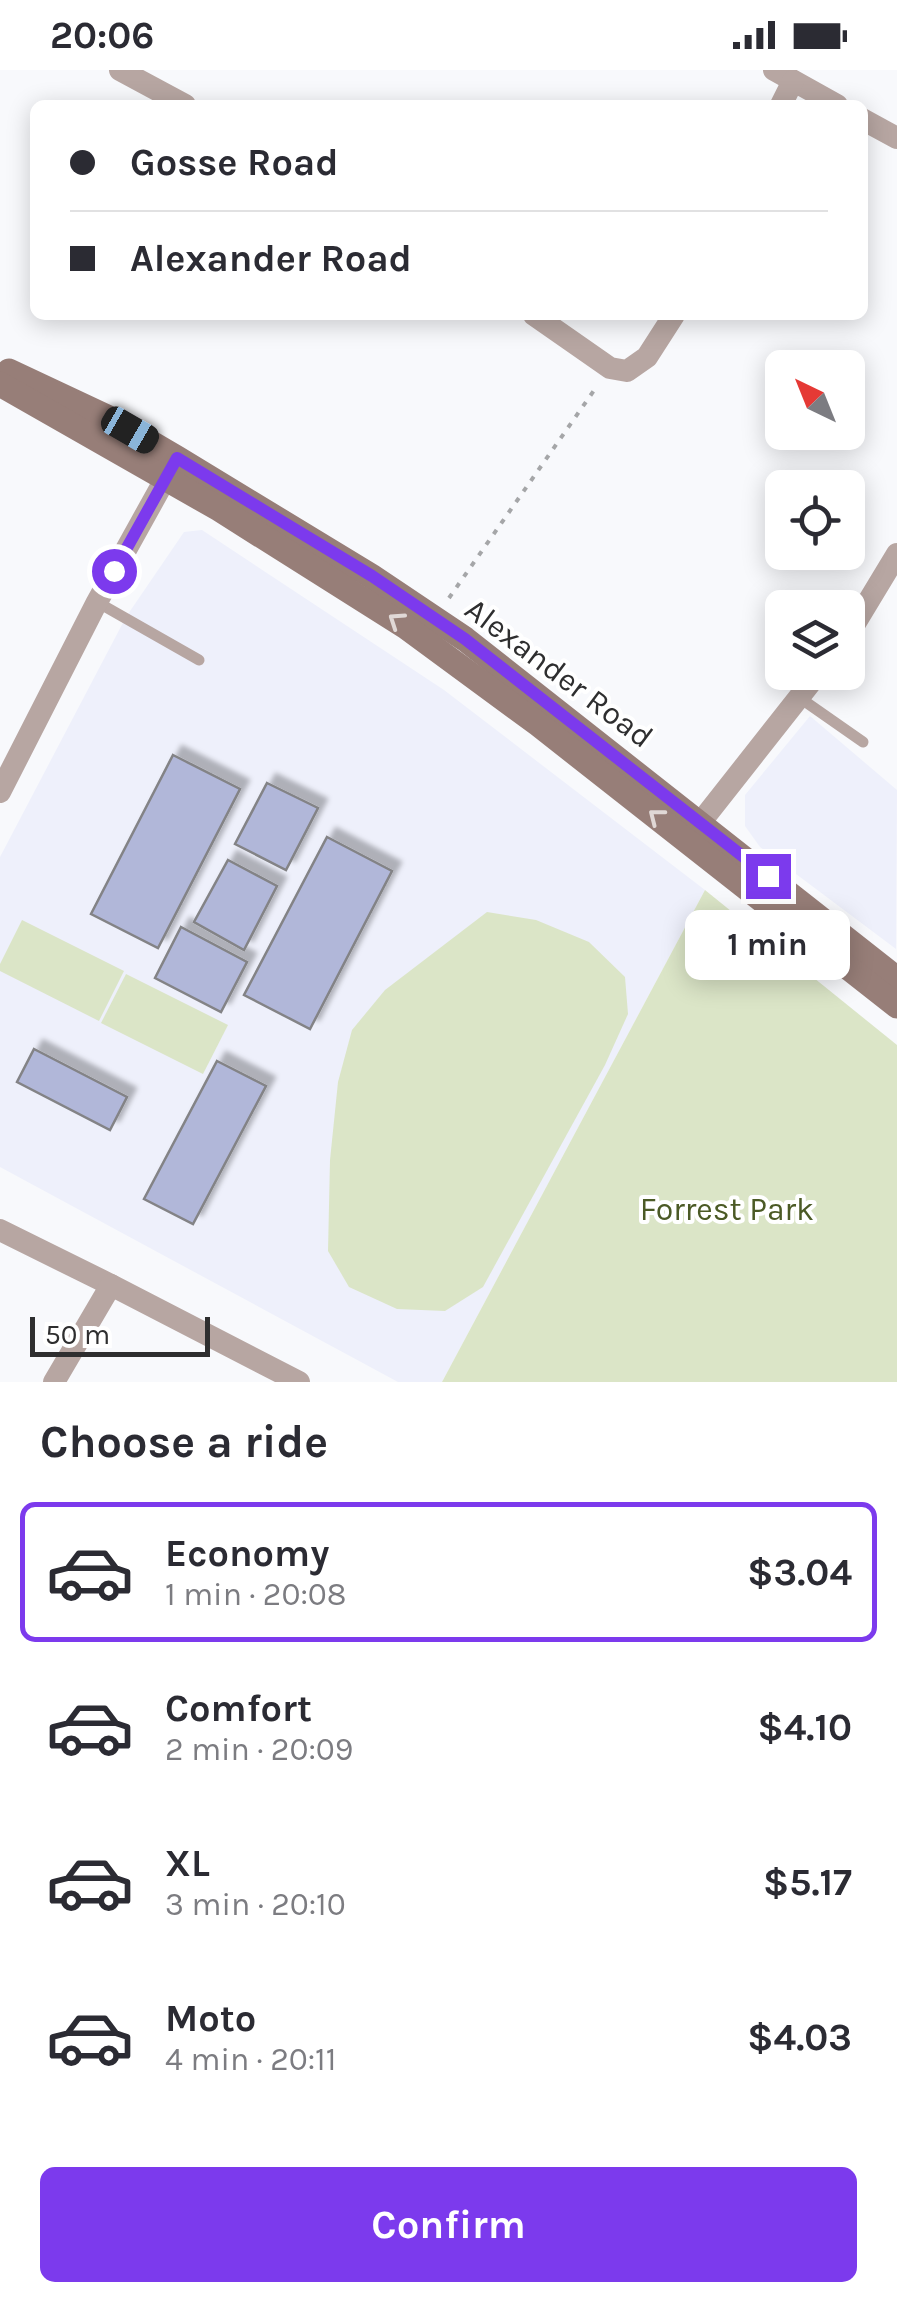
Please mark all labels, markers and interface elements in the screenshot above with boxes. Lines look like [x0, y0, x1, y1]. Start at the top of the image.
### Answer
text: 20:06 [50, 13, 154, 58]
text: Gosse Road [130, 140, 339, 185]
text: Alexander Road [130, 236, 412, 281]
north arrow [765, 350, 865, 450]
map controls [765, 350, 865, 690]
car [97, 402, 163, 458]
button: locate [765, 470, 865, 570]
route start [92, 549, 137, 594]
street label: Alexander Road [458, 590, 660, 756]
button: layers [765, 590, 865, 690]
one-way arrow [389, 614, 407, 633]
one-way arrow [649, 810, 667, 827]
route end [746, 854, 791, 899]
callout: 1 min [686, 911, 850, 981]
text: 1 min [727, 926, 808, 963]
park label: Forrest Park [640, 1191, 814, 1228]
scale bar [30, 1312, 210, 1356]
text: 50 m [45, 1318, 110, 1351]
text: Choose a ride [40, 1416, 328, 1468]
icon: car [45, 1527, 135, 1617]
text: Economy [165, 1531, 329, 1576]
text: $3.04 [747, 1550, 852, 1595]
text: 1 min · 20:08 [165, 1576, 346, 1613]
icon: car [45, 1682, 135, 1772]
text: Comfort [165, 1686, 312, 1731]
text: $4.10 [757, 1705, 852, 1750]
text: 2 min · 20:09 [165, 1731, 353, 1768]
icon: car [45, 1837, 135, 1927]
text: XL [165, 1841, 210, 1886]
text: $5.17 [763, 1860, 852, 1905]
text: 3 min · 20:10 [165, 1886, 346, 1923]
icon: car [45, 1992, 135, 2082]
text: Moto [165, 1996, 256, 2041]
text: $4.03 [747, 2015, 852, 2060]
text: 4 min · 20:11 [165, 2041, 336, 2078]
button: Confirm [40, 2167, 857, 2282]

